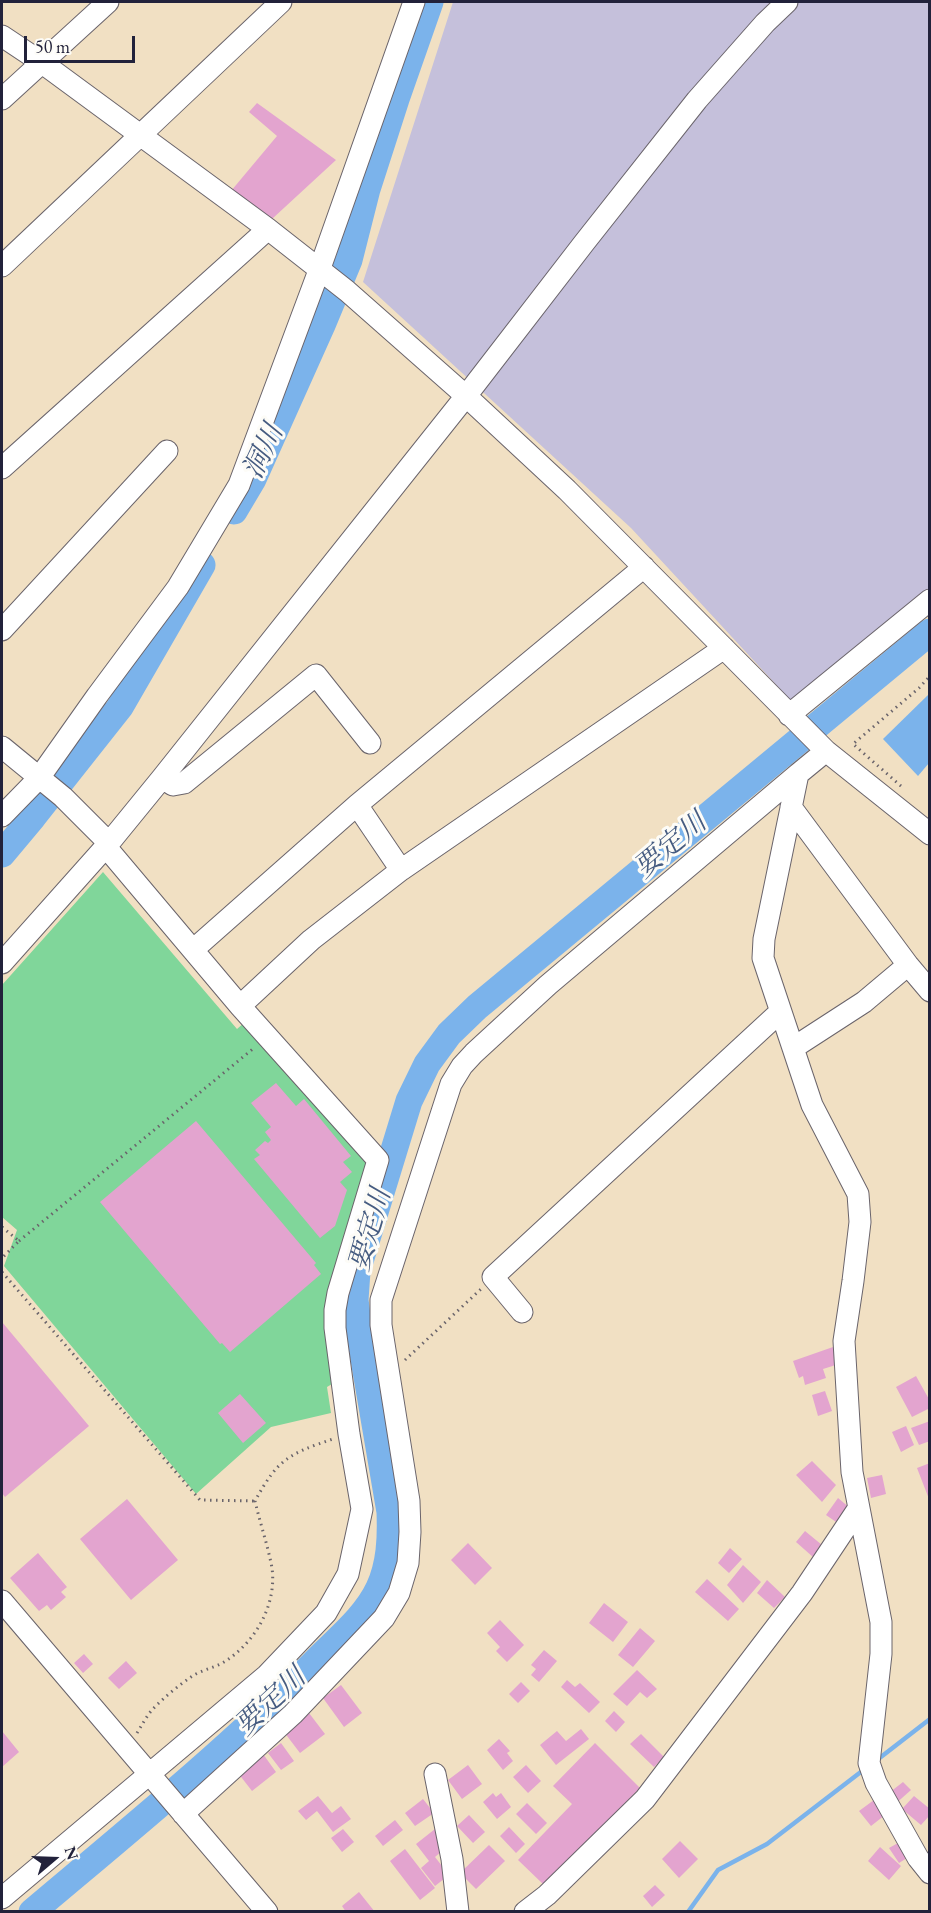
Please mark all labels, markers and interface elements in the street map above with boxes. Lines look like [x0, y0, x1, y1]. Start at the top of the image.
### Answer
scale bar [27, 24, 138, 62]
text: 50 m [35, 35, 70, 58]
water label: 洞川 [237, 420, 291, 484]
water label: 要定川 [628, 806, 714, 886]
water label: 要定川 [343, 1185, 399, 1275]
water label: 要定川 [229, 1661, 313, 1743]
north arrow [24, 1829, 84, 1889]
text: N [59, 1843, 84, 1863]

